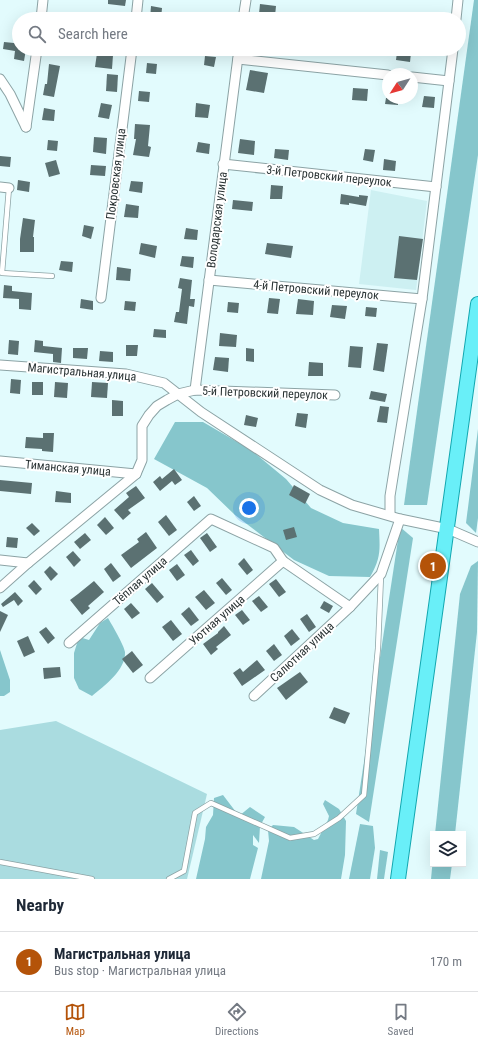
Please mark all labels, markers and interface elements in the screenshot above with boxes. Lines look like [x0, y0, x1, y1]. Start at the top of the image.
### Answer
search box [12, 12, 466, 56]
icon: search [26, 23, 48, 45]
text: Search here [58, 25, 128, 43]
north arrow [382, 68, 418, 104]
street label: Покровская улица [103, 127, 129, 220]
street label: 3-й Петровский переулок [266, 162, 393, 190]
street label: Володарская улица [204, 171, 230, 269]
street label: 4-й Петровский переулок [253, 278, 380, 302]
street label: Магистральная улица [27, 360, 137, 384]
street label: 5-й Петровский переулок [202, 384, 328, 402]
street label: Тиманская улица [25, 457, 112, 479]
your location [239, 498, 259, 518]
pin: 1 [420, 551, 446, 581]
street label: Тёплая улица [110, 554, 170, 608]
street label: Уютная улица [186, 592, 248, 648]
street label: Салютная улица [267, 619, 337, 685]
map controls [430, 831, 466, 867]
button: layers [430, 831, 466, 867]
text: Nearby [16, 895, 64, 915]
text: Магистральная улица [54, 945, 191, 963]
text: 1 [26, 954, 32, 969]
text: 170 m [430, 954, 462, 969]
text: Bus stop · Магистральная улица [54, 963, 226, 978]
tab: Map [64, 1001, 86, 1038]
tab: Directions [215, 1001, 259, 1038]
tab: Saved [388, 1001, 414, 1038]

